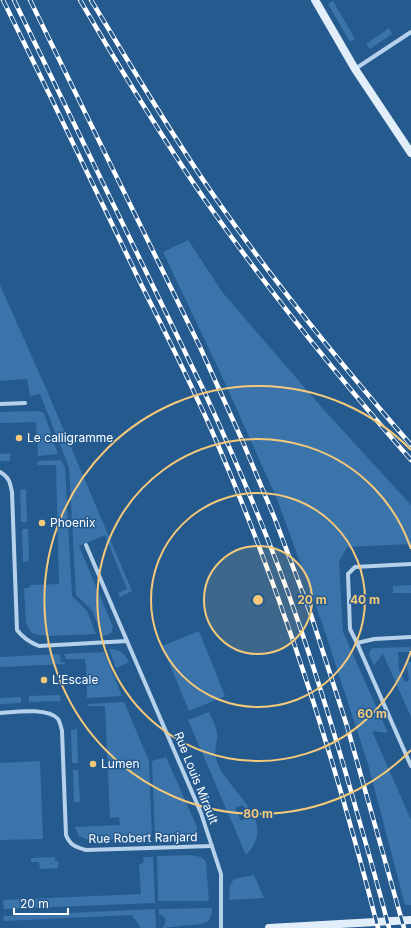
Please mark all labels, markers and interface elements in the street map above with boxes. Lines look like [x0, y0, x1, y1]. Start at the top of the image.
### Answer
place label: Le calligramme [27, 430, 113, 445]
marker: Le calligramme [14, 433, 24, 443]
place label: Phoenix [50, 515, 96, 530]
marker: Phoenix [37, 518, 47, 528]
text: 20 m [297, 592, 327, 607]
text: 40 m [350, 592, 380, 607]
centre of rings [251, 593, 265, 607]
place label: L'Escale [52, 672, 98, 687]
marker: L'Escale [39, 675, 49, 685]
text: 60 m [357, 706, 387, 721]
street label: Rue Louis Mirault [171, 730, 222, 826]
place label: Lumen [101, 756, 139, 771]
marker: Lumen [88, 759, 98, 769]
text: 80 m [243, 806, 273, 821]
street label: Rue Robert Ranjard [88, 829, 198, 846]
scale bar [14, 890, 68, 916]
text: 20 m [20, 896, 49, 911]

